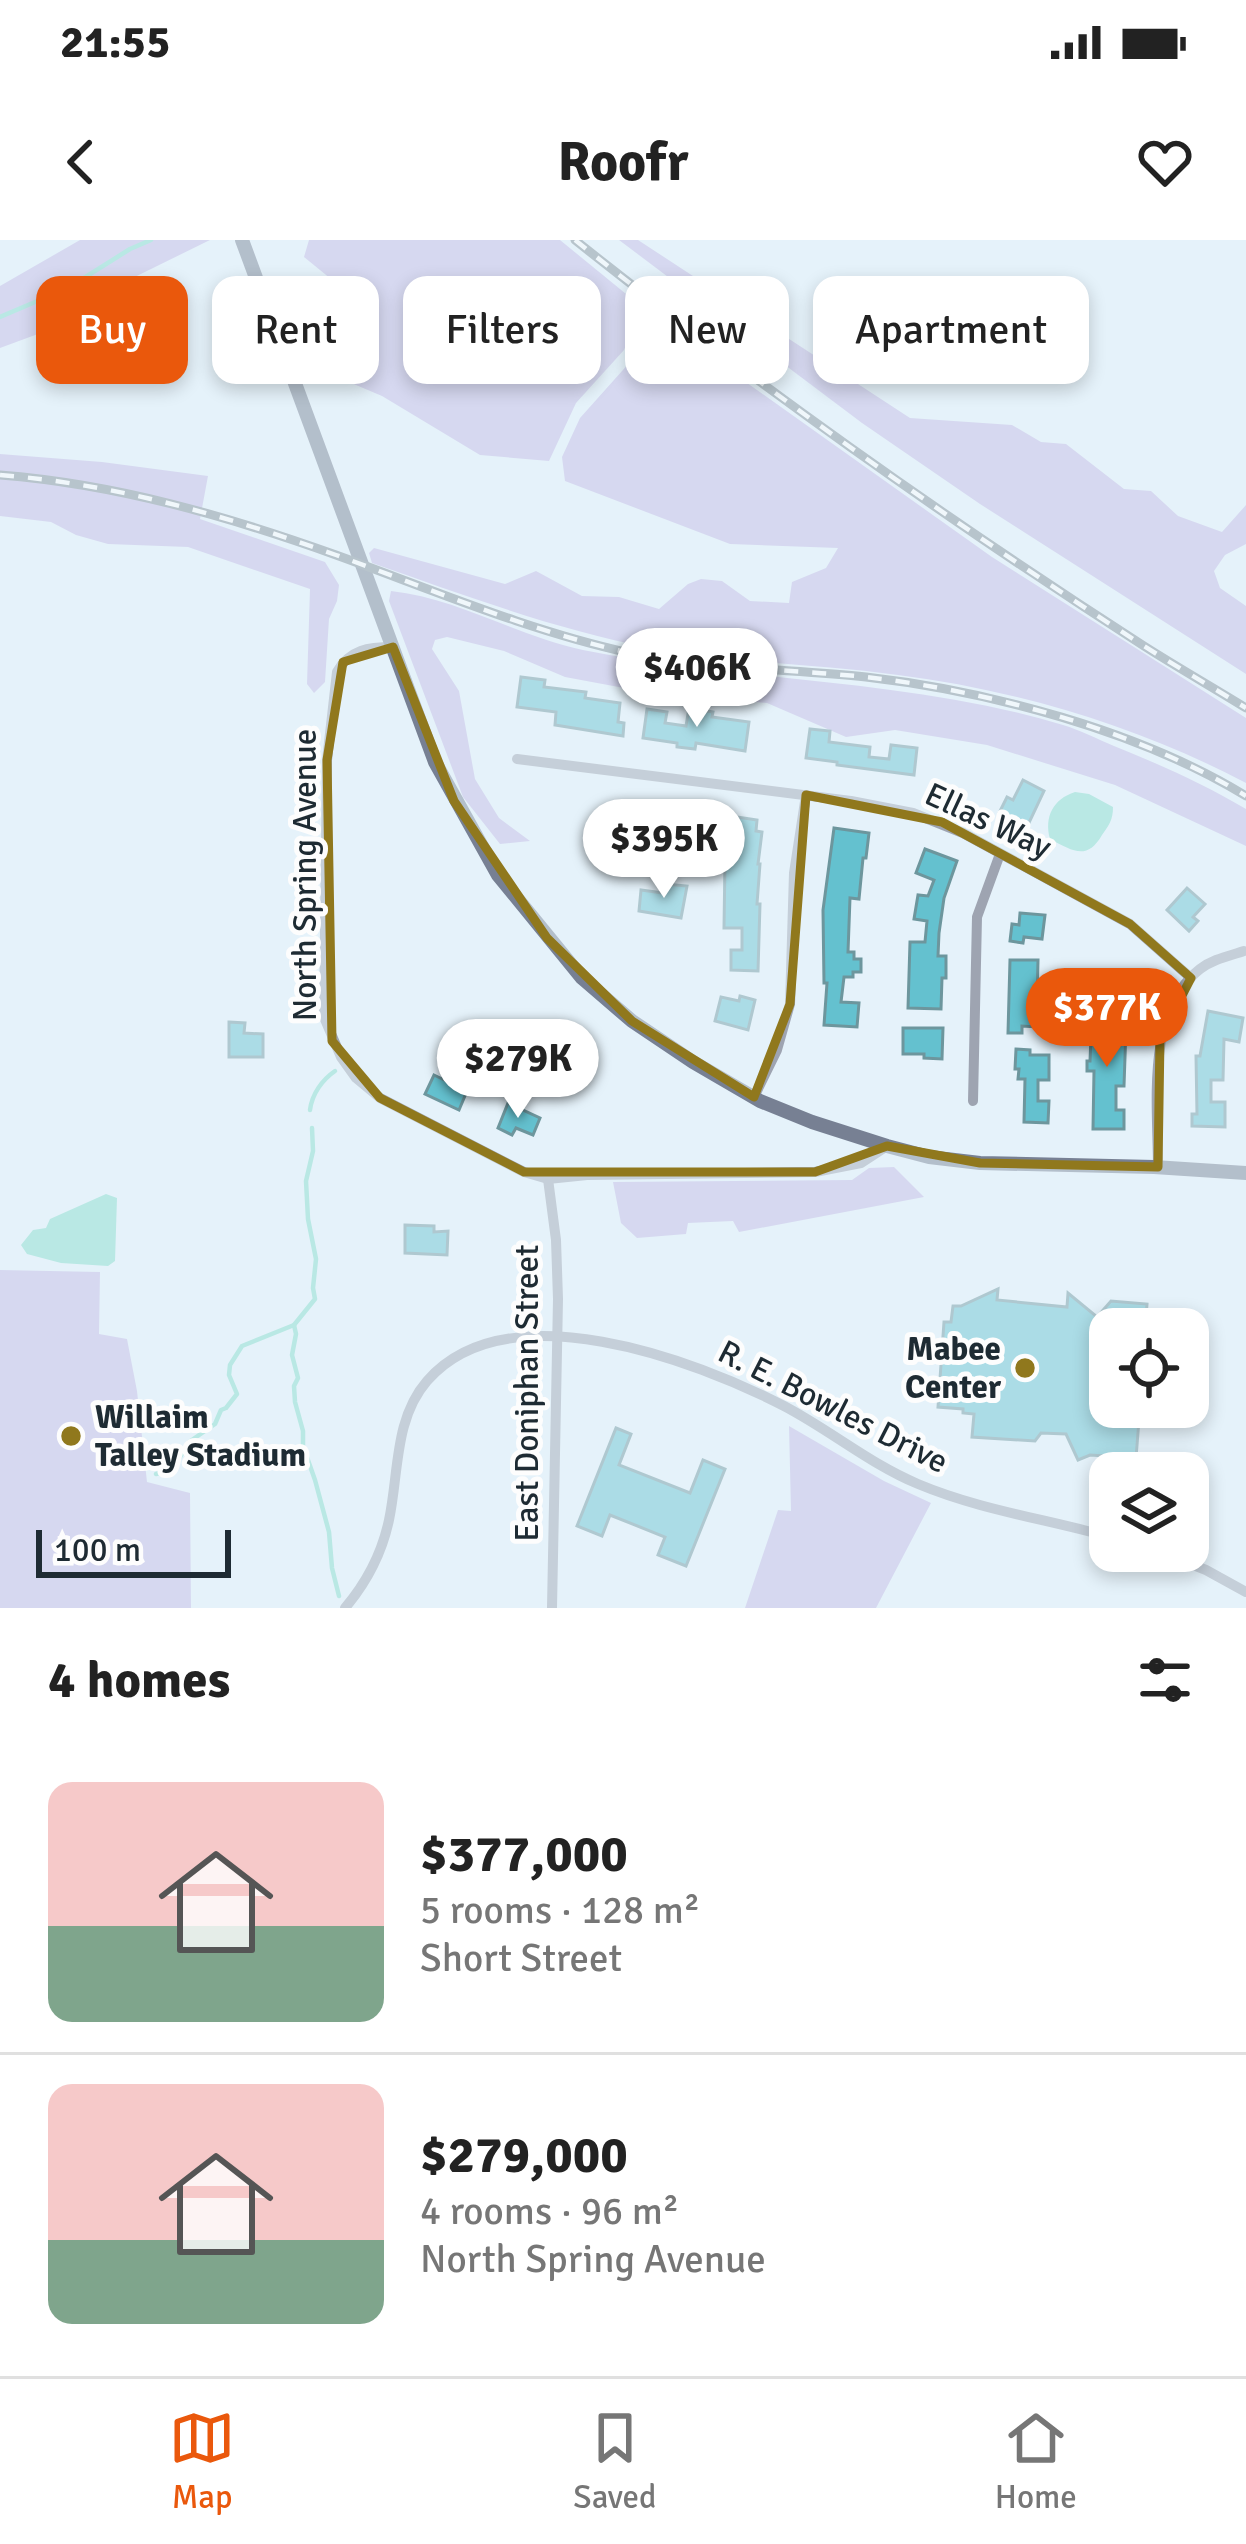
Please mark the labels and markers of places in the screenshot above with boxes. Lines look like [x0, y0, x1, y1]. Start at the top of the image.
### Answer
pin: $406K [613, 628, 781, 730]
pin: $395K [580, 799, 748, 901]
pin: $377K [1023, 968, 1191, 1070]
pin: $279K [434, 1019, 602, 1121]
place label: Mabee Center [905, 1329, 1002, 1408]
marker: Mabee Center [1012, 1355, 1038, 1381]
place label: Willaim Talley Stadium [95, 1397, 306, 1476]
marker: Willaim Talley Stadium [58, 1423, 84, 1449]

